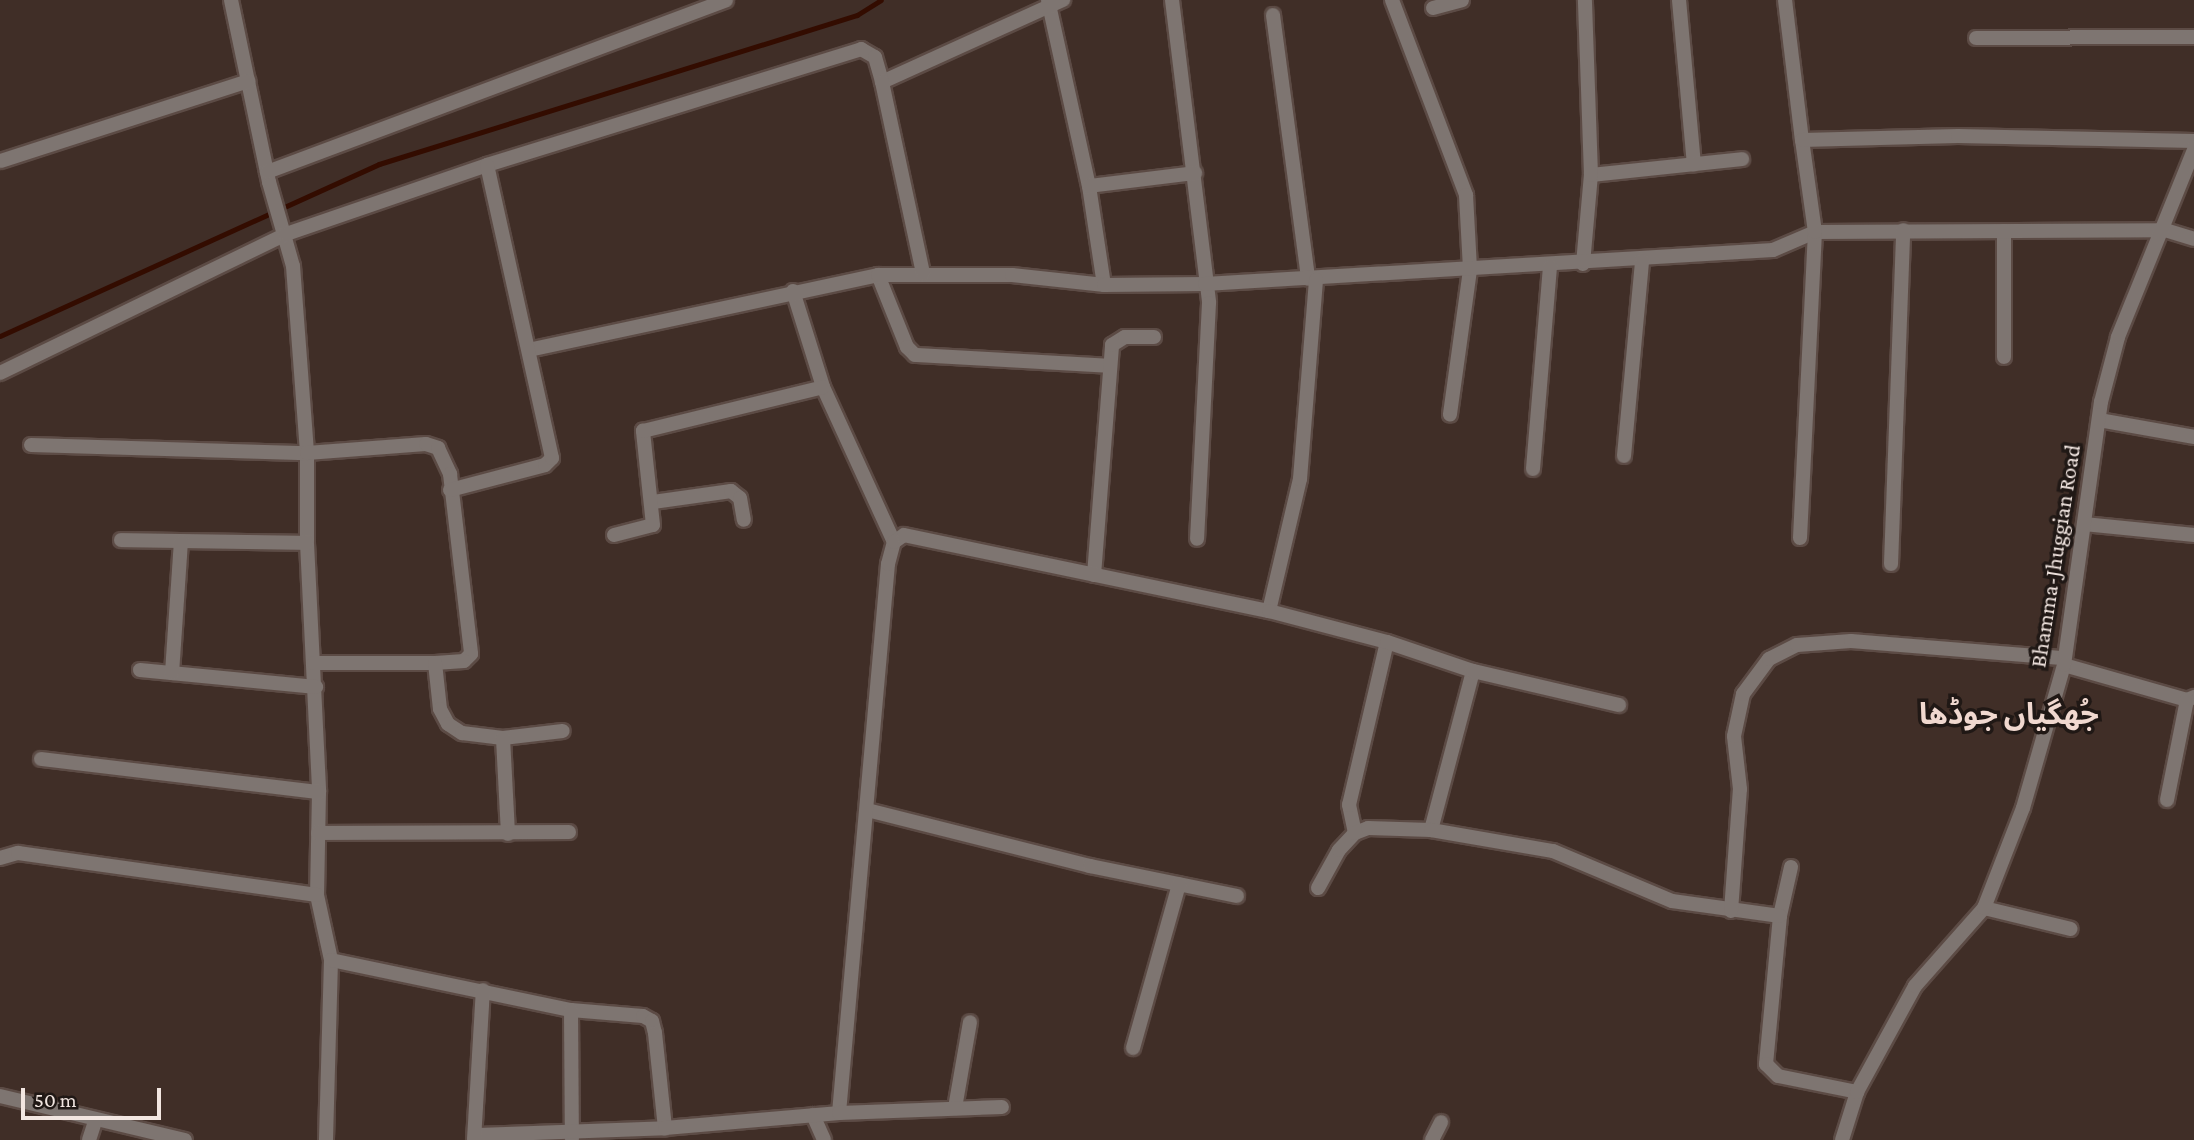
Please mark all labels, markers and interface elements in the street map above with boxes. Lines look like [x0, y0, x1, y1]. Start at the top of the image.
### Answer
street label: Bhamma-Jhuggian Road [2024, 443, 2086, 669]
district label: جُھگیاں جوڈھا [1919, 696, 2099, 732]
scale bar [24, 1074, 164, 1118]
text: 50 m [34, 1088, 77, 1112]

